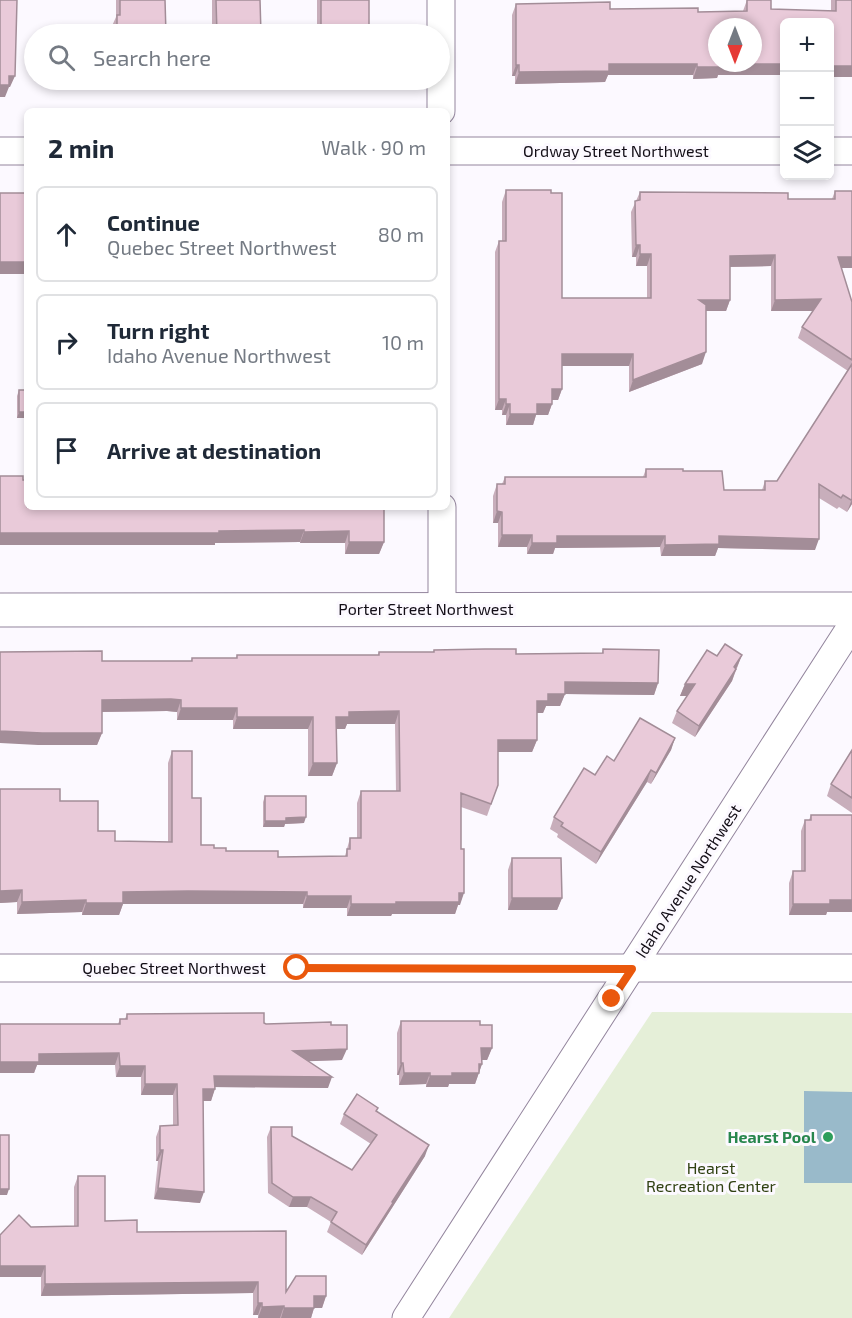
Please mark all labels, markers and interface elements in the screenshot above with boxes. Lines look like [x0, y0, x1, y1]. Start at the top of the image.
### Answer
north arrow [708, 18, 762, 72]
map controls [780, 18, 834, 180]
button: + [780, 18, 834, 72]
search box [24, 24, 450, 90]
icon: search [45, 41, 78, 74]
text: Search here [93, 44, 211, 70]
button: − [780, 72, 834, 126]
button: layers [780, 126, 834, 180]
text: 2 min [48, 132, 114, 163]
text: Walk · 90 m [321, 135, 426, 159]
street label: Ordway Street Northwest [523, 141, 709, 160]
text: Continue [107, 209, 200, 235]
icon: ahead [50, 218, 83, 251]
text: 80 m [378, 222, 424, 246]
text: Quebec Street Northwest [107, 235, 337, 259]
text: Turn right [107, 317, 209, 343]
icon: right [50, 326, 83, 359]
text: 10 m [382, 330, 424, 354]
text: Idaho Avenue Northwest [107, 343, 331, 367]
icon: arrive [50, 434, 83, 467]
text: Arrive at destination [107, 437, 321, 463]
street label: Porter Street Northwest [338, 599, 514, 618]
street label: Idaho Avenue Northwest [631, 800, 744, 961]
route start [283, 954, 309, 980]
street label: Quebec Street Northwest [82, 958, 266, 978]
route end [598, 985, 624, 1011]
place label: Hearst Pool [727, 1127, 817, 1146]
marker: Hearst Pool [821, 1130, 835, 1144]
park label: Hearst Recreation Center [646, 1158, 777, 1195]

